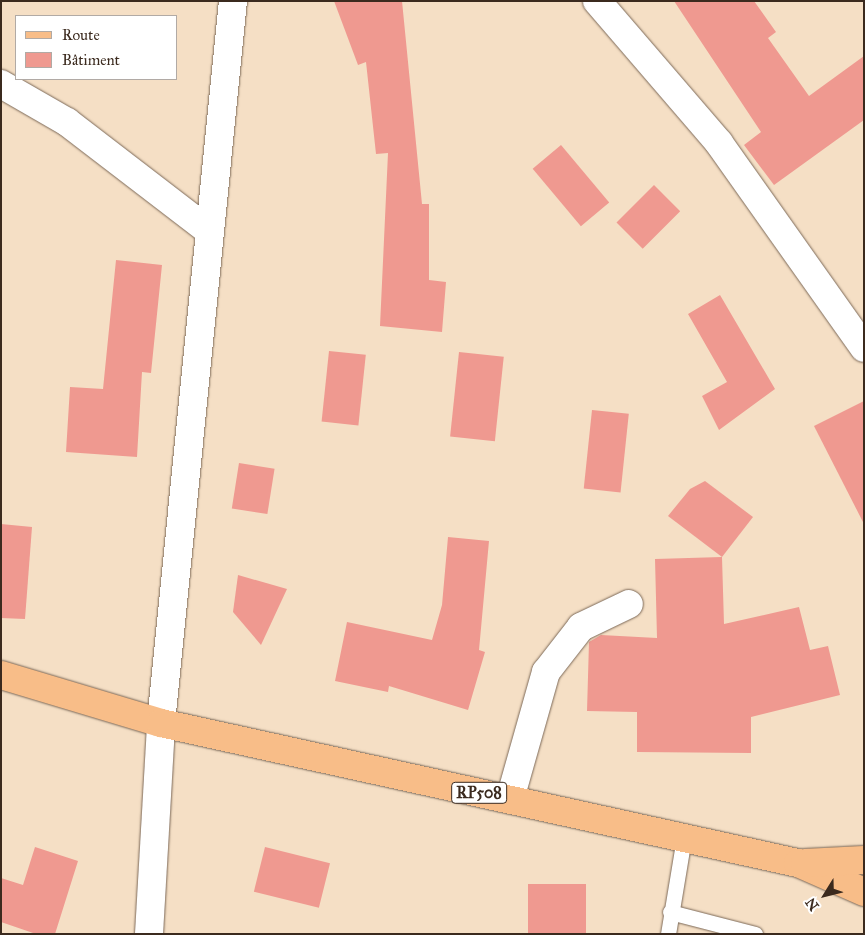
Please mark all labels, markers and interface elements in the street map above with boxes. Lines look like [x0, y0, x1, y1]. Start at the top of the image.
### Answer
legend [15, 15, 178, 80]
text: Route [62, 26, 100, 44]
text: Bâtiment [62, 51, 120, 69]
road number: RP508 [450, 780, 508, 806]
north arrow [800, 870, 850, 920]
text: N [802, 894, 823, 914]

